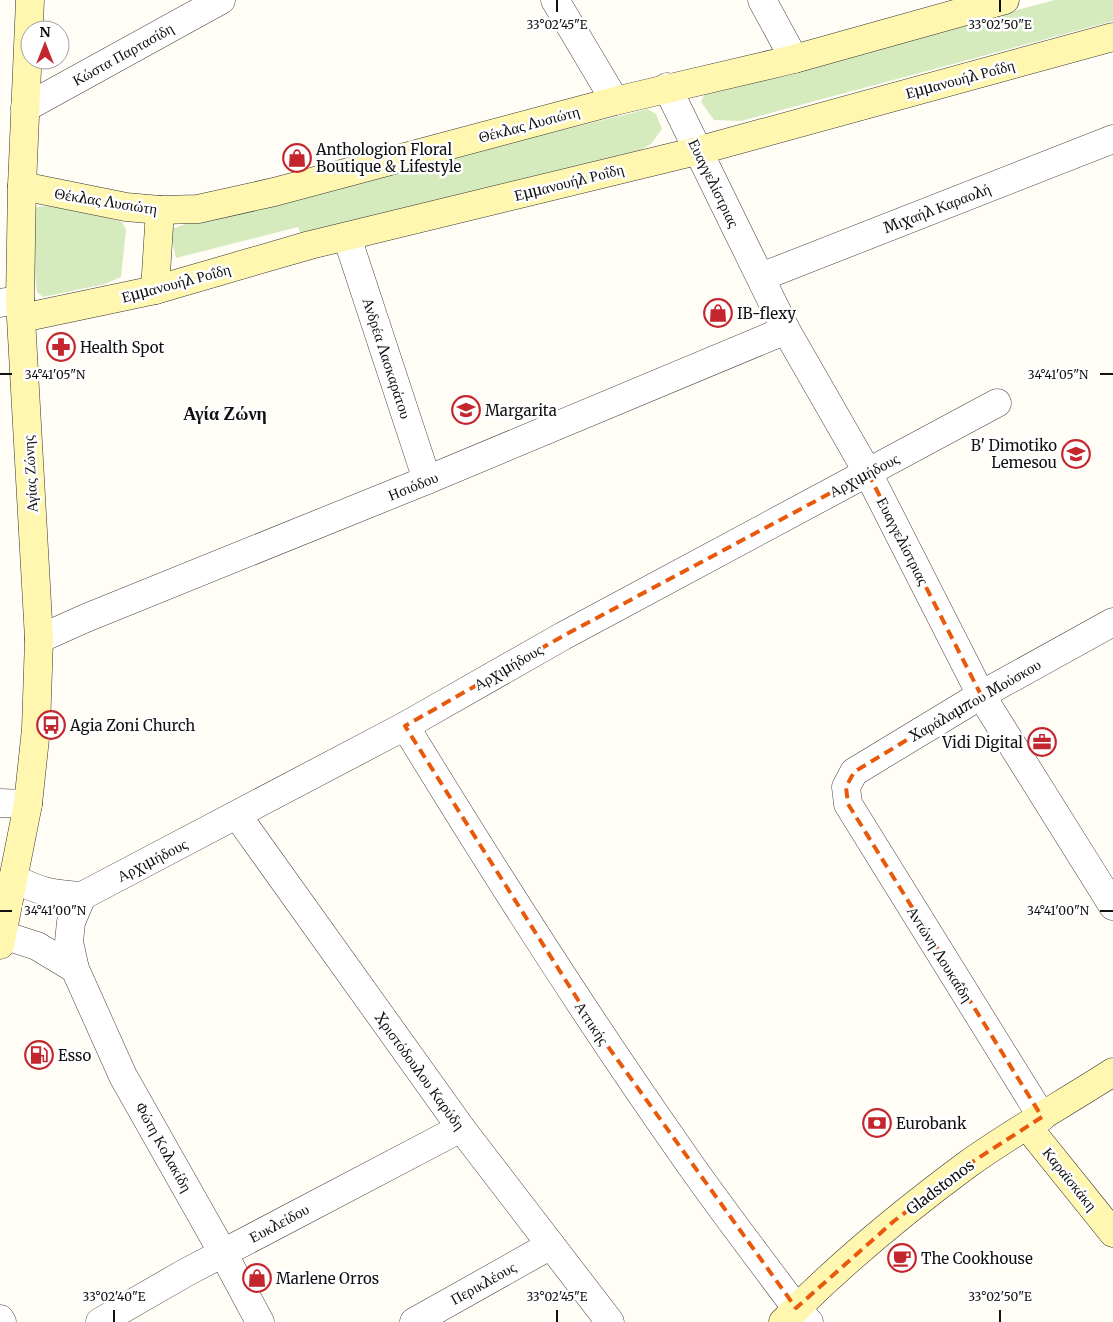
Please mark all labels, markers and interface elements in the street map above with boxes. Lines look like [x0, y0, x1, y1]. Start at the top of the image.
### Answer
text: 33°02'45"E [527, 17, 588, 32]
text: 33°02'50"E [968, 17, 1032, 32]
street label: Κώστα Παρτασίδη [69, 18, 177, 90]
north arrow [20, 20, 70, 70]
text: N [39, 23, 51, 41]
street label: Εμμανουήλ Ροΐδη [903, 55, 1017, 103]
street label: Θέκλας Λυσιώτη [476, 101, 582, 147]
street label: Ευαγγελίστριας [684, 136, 744, 230]
place label: Anthologion Floral Boutique & Lifestyle [315, 140, 462, 176]
shop icon: Anthologion Floral Boutique & Lifestyle [282, 143, 312, 173]
street label: Εμμανουήλ Ροΐδη [512, 159, 626, 205]
street label: Μιχαήλ Καραολή [881, 179, 993, 237]
street label: Θέκλας Λυσιώτη [53, 183, 159, 219]
street label: Εμμανουήλ Ροΐδη [119, 259, 233, 307]
street label: Ανδρέα Λασκαράτου [358, 295, 416, 421]
shop icon: IB-flexy [703, 298, 733, 328]
place label: IB-flexy [737, 304, 796, 323]
pharmacy icon: Health Spot [46, 332, 76, 362]
place label: Health Spot [80, 338, 165, 357]
text: 34°41'05"N [25, 367, 86, 382]
text: 34°41'05"N [1028, 367, 1089, 382]
school or university icon: Margarita [451, 395, 481, 425]
place label: Margarita [485, 401, 557, 420]
district label: Αγία Ζώνη [183, 402, 267, 425]
street label: Αγίας Ζώνης [18, 435, 42, 513]
place label: B' Dimotiko Lemesou [971, 436, 1057, 472]
school or university icon: B' Dimotiko Lemesou [1061, 439, 1091, 469]
street label: Αρχιμήδους [826, 449, 902, 501]
street label: Ησιόδου [385, 467, 441, 505]
street label: Ευαγγελίστριας [873, 494, 933, 588]
street label: Αρχιμήδους [470, 640, 546, 694]
street label: Χαράλαμπου Μούσκου [906, 655, 1044, 745]
bus stop icon: Agia Zoni Church [36, 710, 66, 740]
place label: Agia Zoni Church [69, 716, 195, 735]
office icon: Vidi Digital [1027, 727, 1057, 757]
place label: Vidi Digital [941, 733, 1023, 752]
street label: Αρχιμήδους [114, 834, 190, 886]
street label: Αντώνη Λουκαΐδη [903, 902, 977, 1006]
text: 34°41'00"N [24, 903, 87, 918]
text: 34°41'00"N [1027, 903, 1090, 918]
street label: Αττικής [571, 998, 613, 1048]
street label: Χριστόδουλου Καρύδη [371, 1008, 469, 1134]
fuel station icon: Esso [24, 1040, 54, 1070]
place label: Esso [58, 1046, 91, 1065]
street label: Φώτη Κολακίδη [132, 1099, 197, 1195]
bank icon: Eurobank [862, 1108, 892, 1138]
place label: Eurobank [896, 1114, 967, 1133]
street label: Καραϊσκάκη [1039, 1143, 1101, 1215]
street label: Gladstonos [902, 1155, 978, 1219]
street label: Ευκλείδου [246, 1199, 312, 1247]
cafe icon: The Cookhouse [887, 1243, 917, 1273]
place label: The Cookhouse [921, 1249, 1033, 1268]
street label: Περικλέους [447, 1257, 519, 1309]
shop icon: Marlene Orros [242, 1263, 272, 1293]
place label: Marlene Orros [276, 1269, 379, 1288]
text: 33°02'40"E [83, 1289, 146, 1304]
text: 33°02'45"E [527, 1289, 588, 1304]
text: 33°02'50"E [968, 1289, 1032, 1304]

